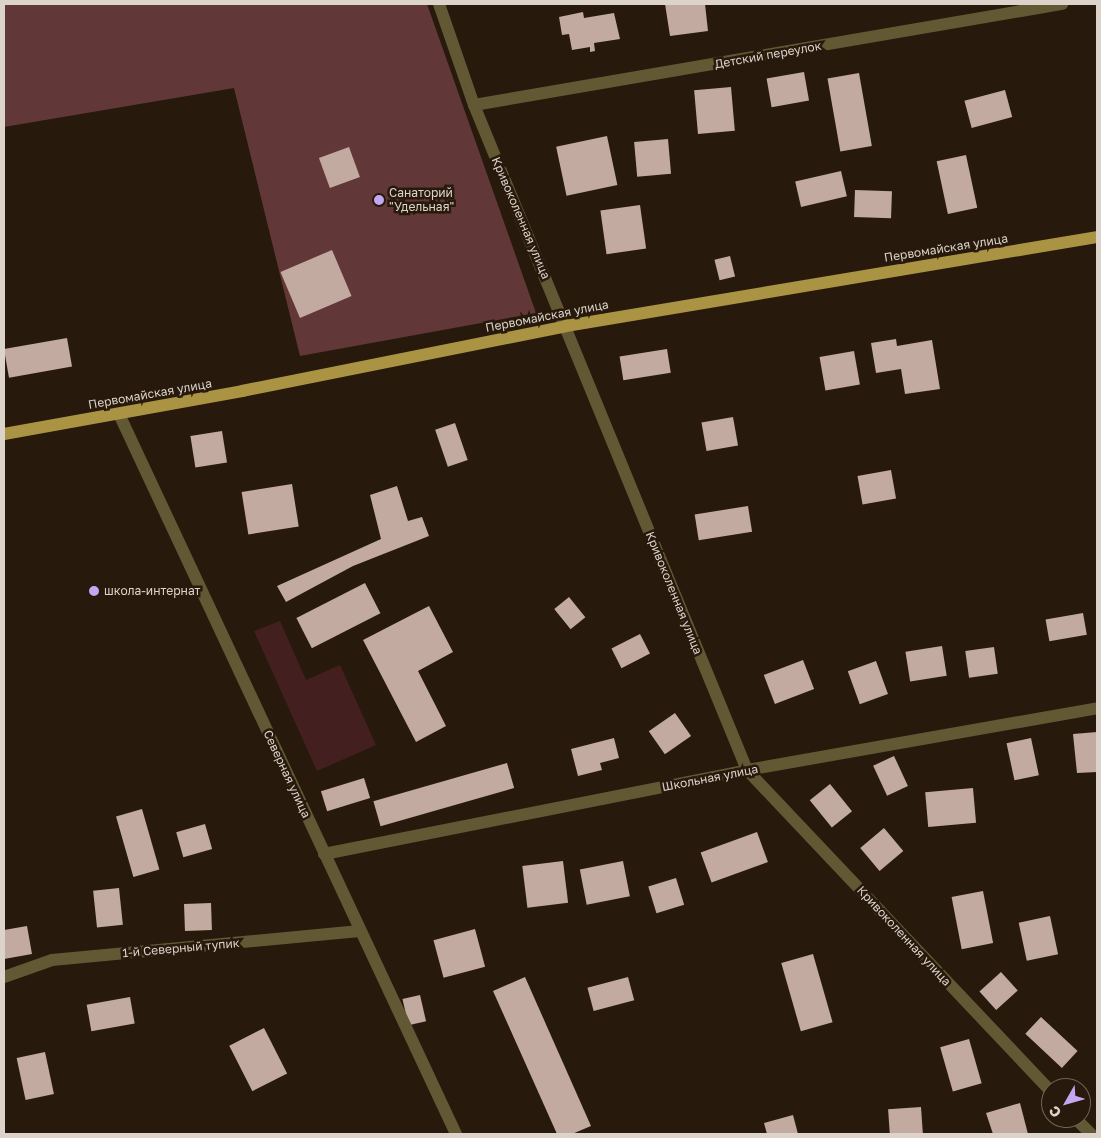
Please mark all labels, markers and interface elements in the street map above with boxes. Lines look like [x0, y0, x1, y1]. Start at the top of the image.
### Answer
street label: Детский переулок [713, 39, 823, 71]
street label: Кривоколенная улица [489, 155, 553, 281]
place label: Санаторий "Удельная" [389, 186, 454, 214]
marker: Санаторий "Удельная" [373, 194, 385, 206]
street label: Первомайская улица [883, 231, 1009, 265]
street label: Первомайская улица [484, 297, 610, 335]
street label: Первомайская улица [87, 376, 213, 412]
street label: Кривоколенная улица [643, 529, 705, 657]
place label: школа-интернат [104, 584, 200, 598]
marker: школа-интернат [88, 585, 100, 597]
street label: Северная улица [260, 728, 314, 820]
street label: Школьная улица [661, 762, 759, 794]
street label: Кривоколенная улица [854, 883, 954, 989]
street label: 1-й Северный тупик [122, 936, 240, 960]
north arrow [1041, 1078, 1091, 1128]
text: С [1045, 1103, 1064, 1121]

